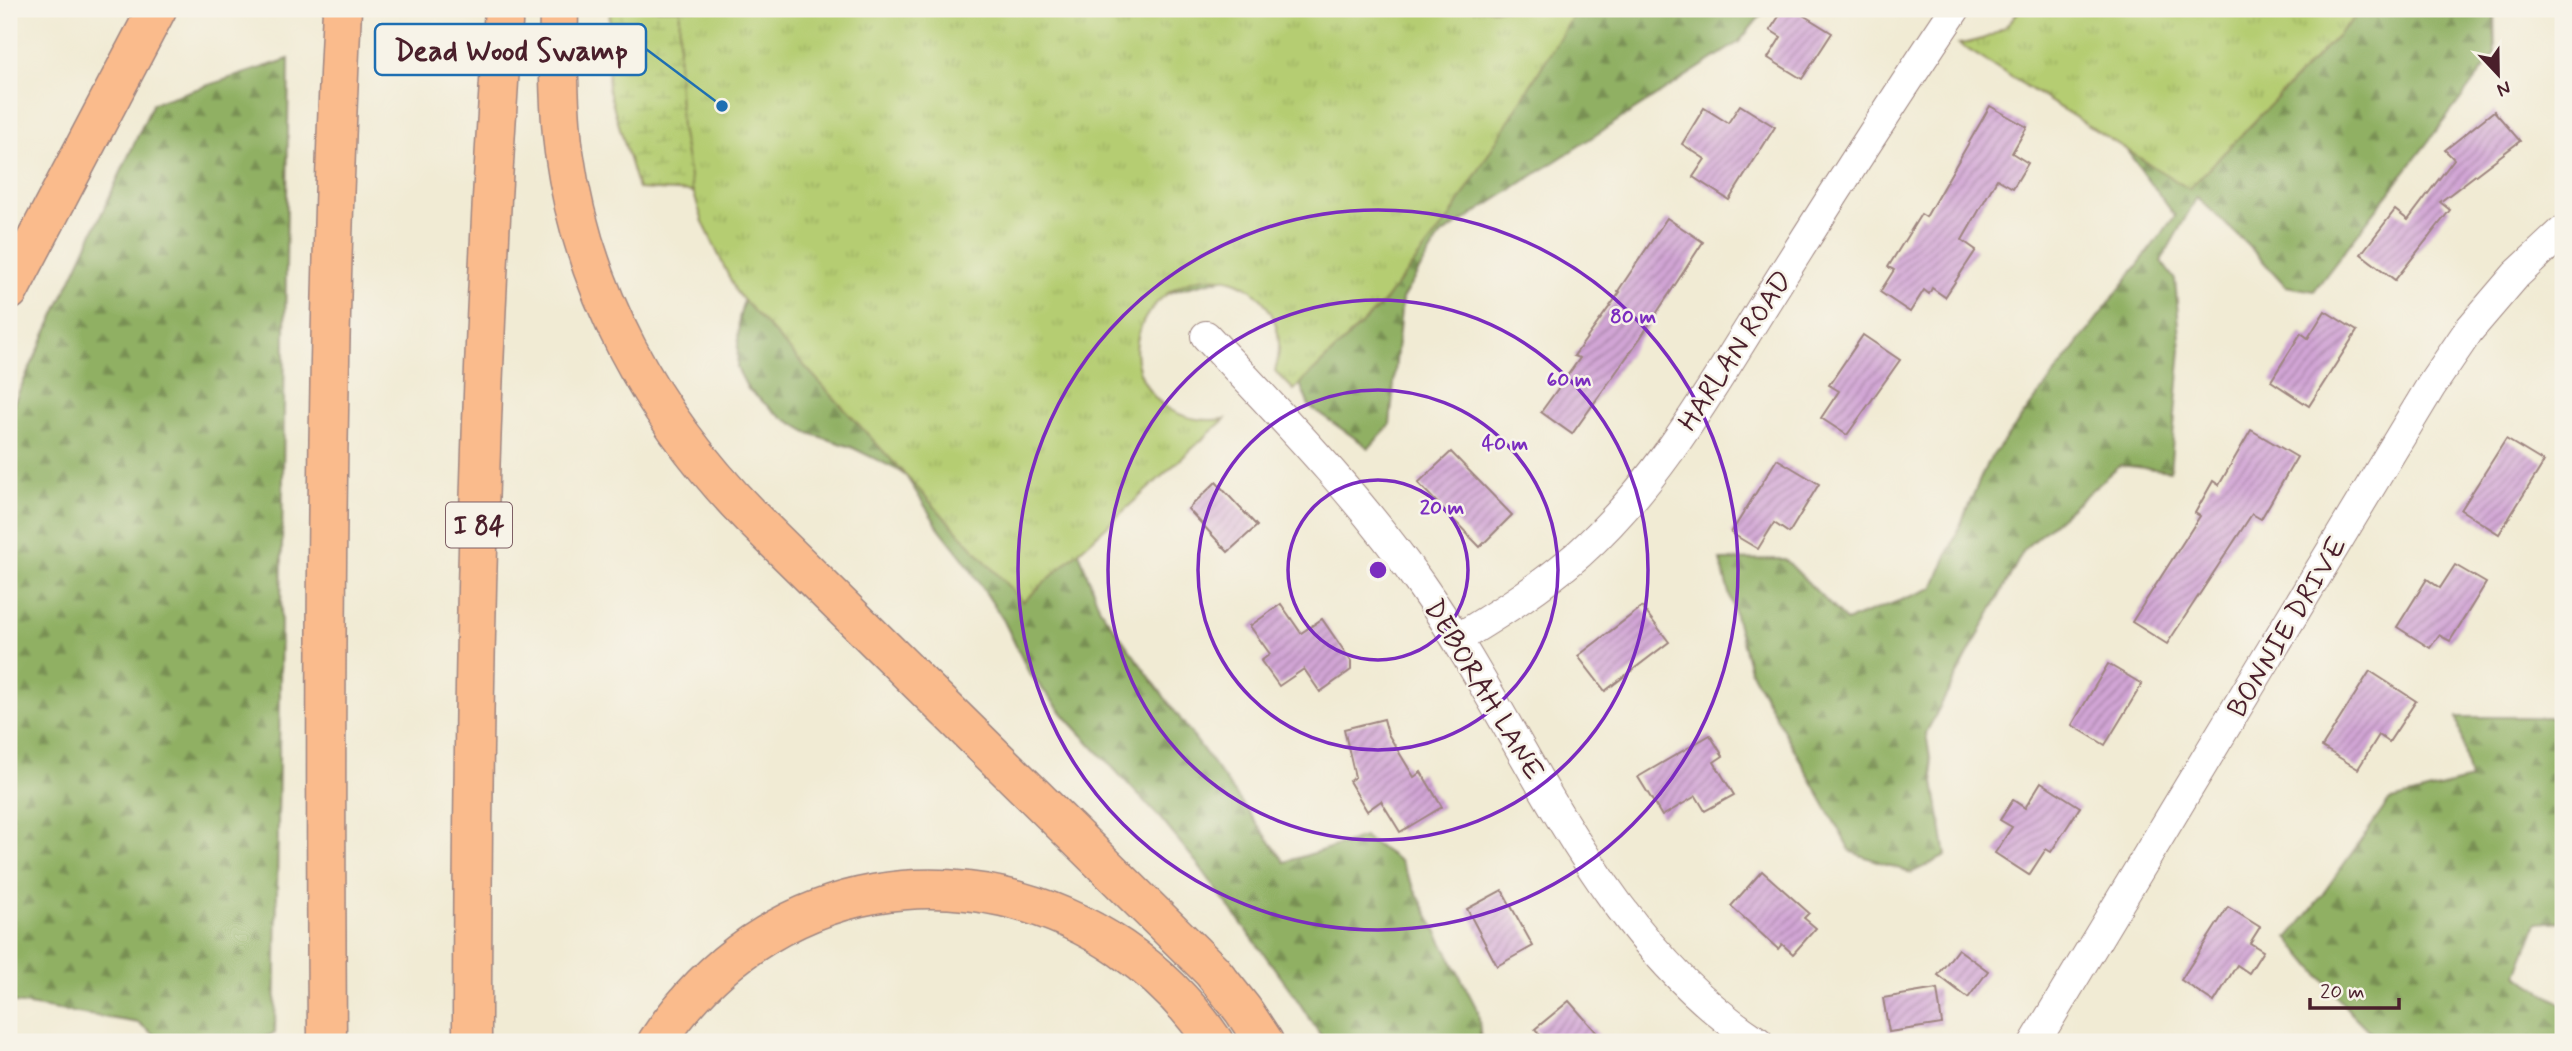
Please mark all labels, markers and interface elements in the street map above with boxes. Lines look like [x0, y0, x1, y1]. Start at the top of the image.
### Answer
callout: Dead Wood Swamp [375, 24, 646, 75]
text: Dead Wood Swamp [394, 32, 628, 71]
north arrow [2464, 38, 2534, 108]
text: N [2493, 74, 2514, 102]
street label: HARLAN ROAD [1670, 264, 1802, 439]
text: 80 m [1610, 303, 1656, 331]
text: 60 m [1546, 366, 1592, 394]
text: 40 m [1482, 430, 1529, 458]
text: 20 m [1420, 494, 1465, 522]
road number: I 84 [446, 503, 512, 548]
street label: BONNIE DRIVE [2220, 530, 2357, 725]
centre of rings [1366, 558, 1390, 582]
street label: DEBORAH LANE [1414, 593, 1552, 788]
scale bar [2310, 967, 2399, 1011]
text: 20 m [2320, 978, 2365, 1006]

